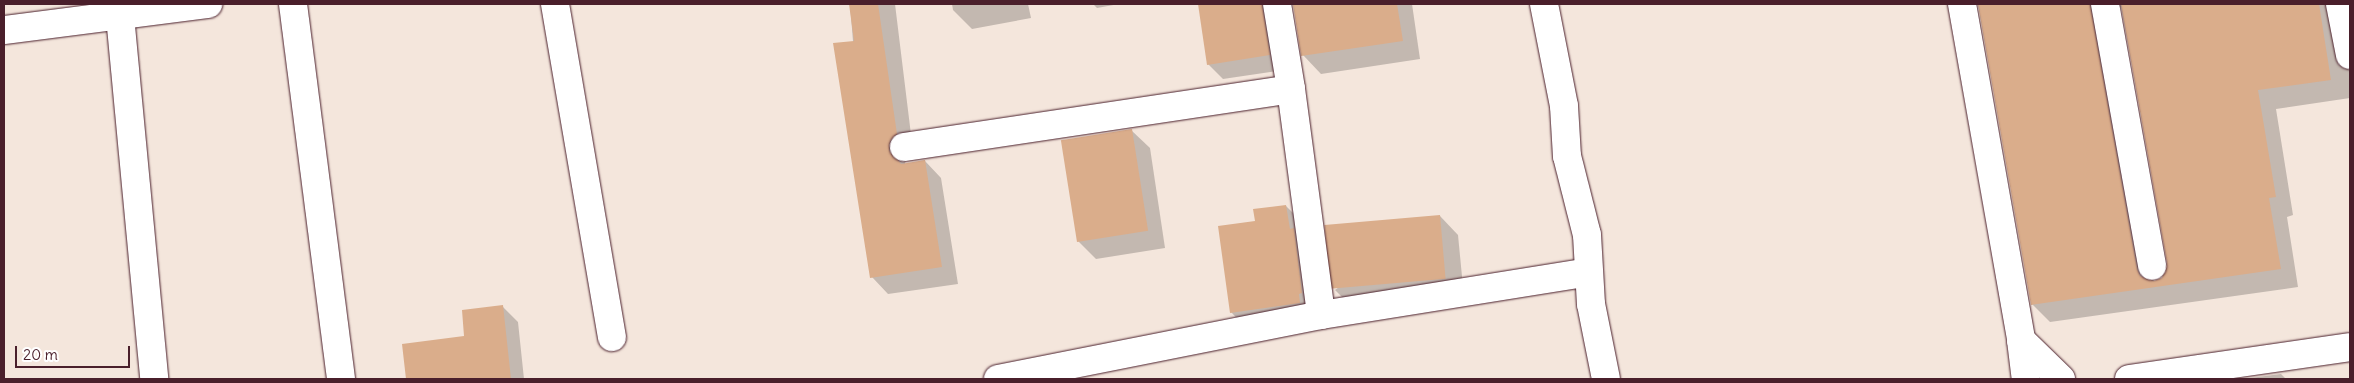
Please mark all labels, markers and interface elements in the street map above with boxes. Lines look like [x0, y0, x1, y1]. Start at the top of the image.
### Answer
scale bar [18, 336, 132, 368]
text: 20 m [23, 345, 58, 364]

